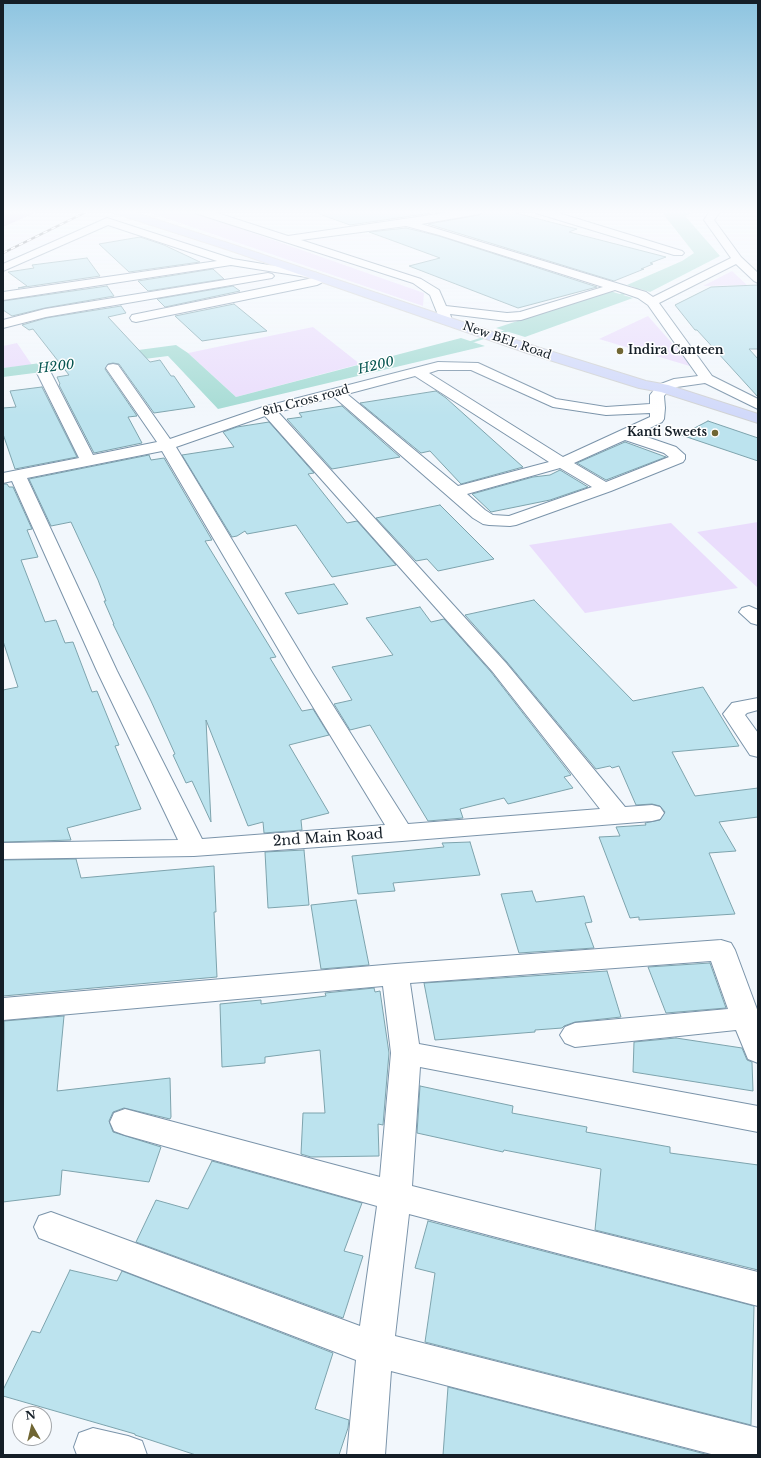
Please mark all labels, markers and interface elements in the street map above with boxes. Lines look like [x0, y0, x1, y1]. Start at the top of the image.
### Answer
street label: New BEL Road [461, 319, 553, 363]
place label: Indira Canteen [628, 344, 723, 358]
marker: Indira Canteen [615, 346, 625, 356]
water label: H200 [356, 354, 396, 378]
water label: H200 [37, 357, 75, 377]
street label: 8th Cross road [261, 383, 351, 419]
place label: Kanti Sweets [627, 426, 707, 440]
marker: Kanti Sweets [710, 428, 720, 438]
street label: 2nd Main Road [272, 826, 384, 850]
north arrow [12, 1406, 52, 1446]
text: N [24, 1407, 37, 1423]

